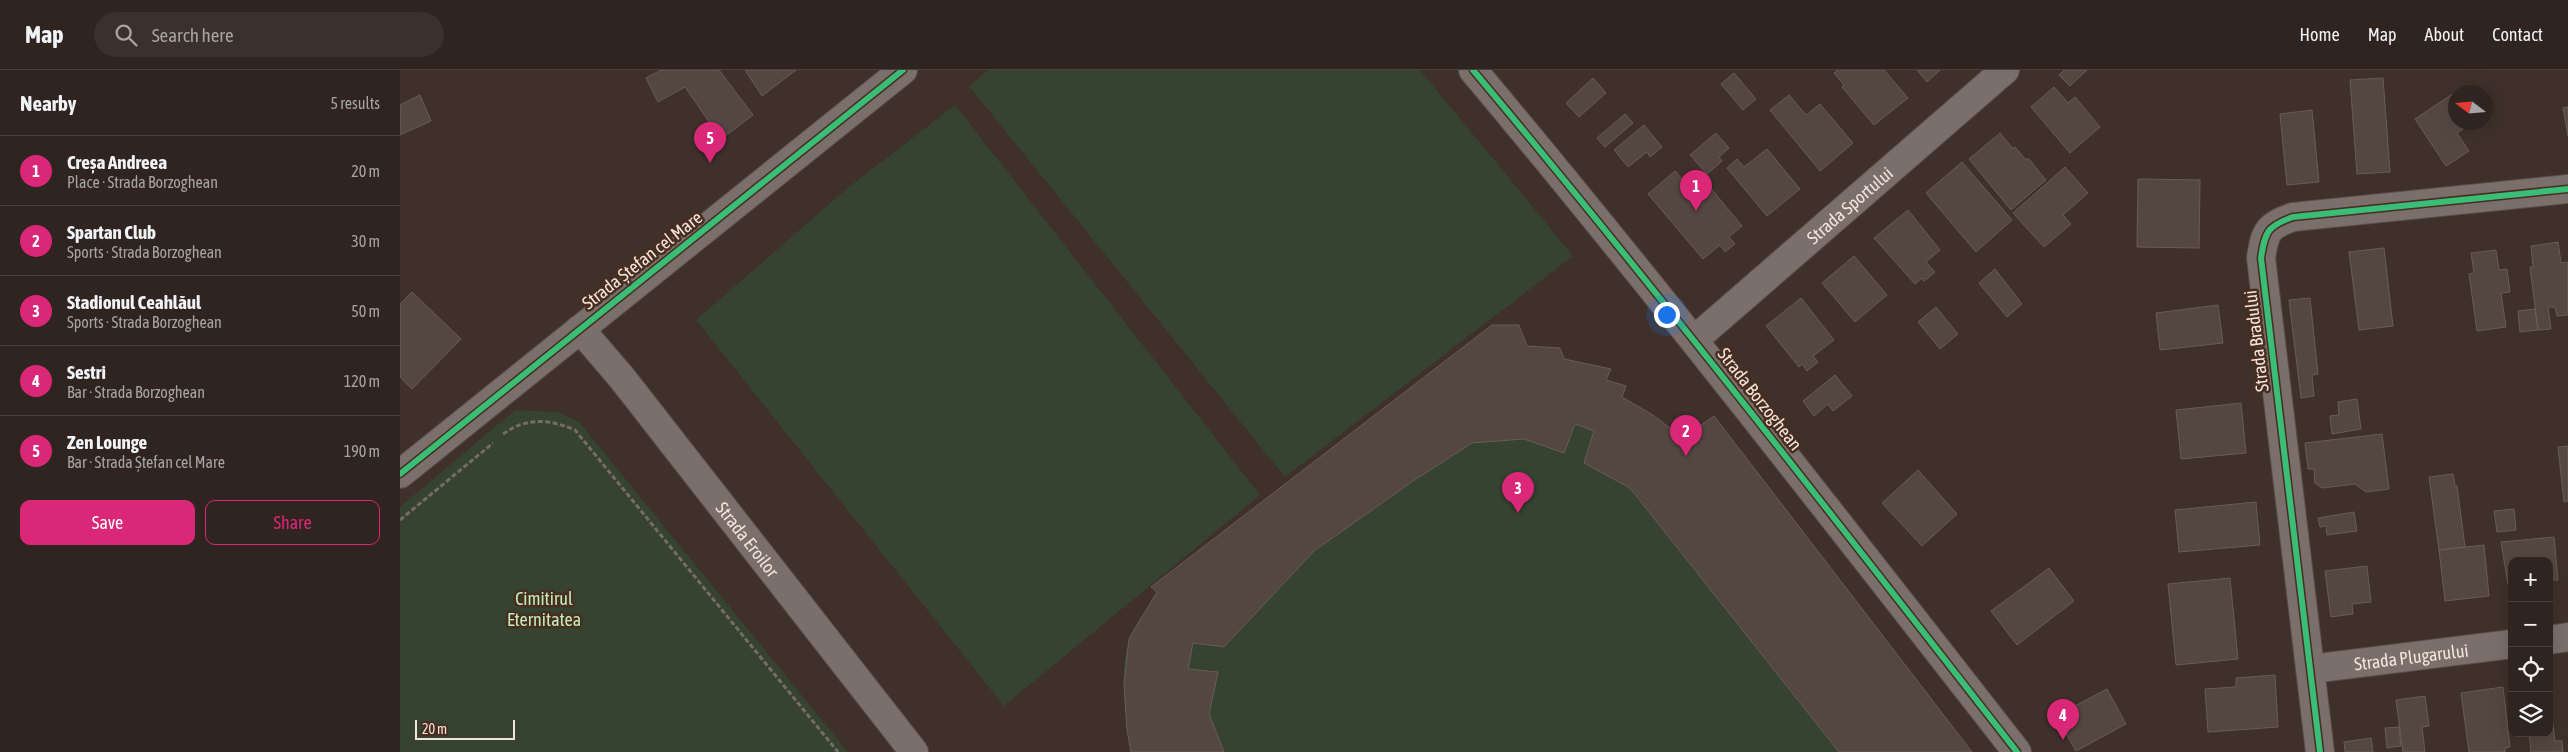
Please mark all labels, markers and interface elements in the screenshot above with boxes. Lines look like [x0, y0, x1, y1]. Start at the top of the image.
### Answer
search box [94, 12, 444, 57]
text: Map [25, 21, 64, 48]
icon: search [112, 21, 140, 49]
text: Search here [152, 24, 234, 46]
text: Home [2300, 24, 2340, 45]
text: Map [2368, 24, 2397, 45]
text: About [2425, 24, 2464, 45]
text: Contact [2492, 24, 2543, 45]
north arrow [2448, 85, 2493, 130]
text: Nearby [20, 91, 76, 115]
text: 5 results [330, 94, 380, 112]
pin: 5 [694, 122, 726, 163]
text: Creșa Andreea [67, 151, 167, 173]
text: 1 [32, 162, 40, 180]
text: 20 m [351, 162, 380, 180]
street label: Strada Sportului [1802, 162, 1897, 248]
pin: 1 [1680, 170, 1712, 211]
text: Place · Strada Borzoghean [67, 173, 218, 191]
street label: Strada Ștefan cel Mare [578, 207, 706, 313]
text: Spartan Club [67, 221, 156, 243]
text: 2 [32, 232, 40, 250]
text: 30 m [351, 232, 380, 250]
text: Sports · Strada Borzoghean [67, 243, 222, 261]
street label: Strada Bradului [2239, 289, 2273, 393]
text: Stadionul Ceahlăul [67, 291, 201, 313]
text: 3 [32, 302, 40, 320]
text: 50 m [351, 302, 380, 320]
your location [1654, 302, 1680, 328]
text: Sports · Strada Borzoghean [67, 313, 222, 331]
street label: Strada Borzoghean [1713, 344, 1807, 454]
text: Sestri [67, 361, 106, 383]
text: 4 [32, 372, 40, 390]
text: 120 m [344, 372, 380, 390]
text: Bar · Strada Borzoghean [67, 383, 205, 401]
pin: 2 [1670, 415, 1702, 456]
text: Zen Lounge [67, 431, 147, 453]
text: 5 [32, 442, 40, 460]
text: 190 m [344, 442, 380, 460]
text: Bar · Strada Ștefan cel Mare [67, 453, 225, 471]
pin: 3 [1502, 472, 1534, 513]
street label: Strada Eroilor [712, 497, 784, 581]
button: Save [20, 500, 195, 545]
button: Share [205, 500, 380, 545]
map controls [2508, 557, 2553, 737]
button: + [2508, 557, 2553, 602]
park label: Cimitirul Eternitatea [507, 588, 581, 630]
button: − [2508, 602, 2553, 647]
street label: Strada Plugarului [2353, 639, 2470, 674]
button: locate [2508, 647, 2553, 692]
button: layers [2508, 692, 2553, 737]
pin: 4 [2047, 699, 2079, 740]
scale bar [415, 717, 515, 740]
text: 20 m [422, 721, 447, 737]

